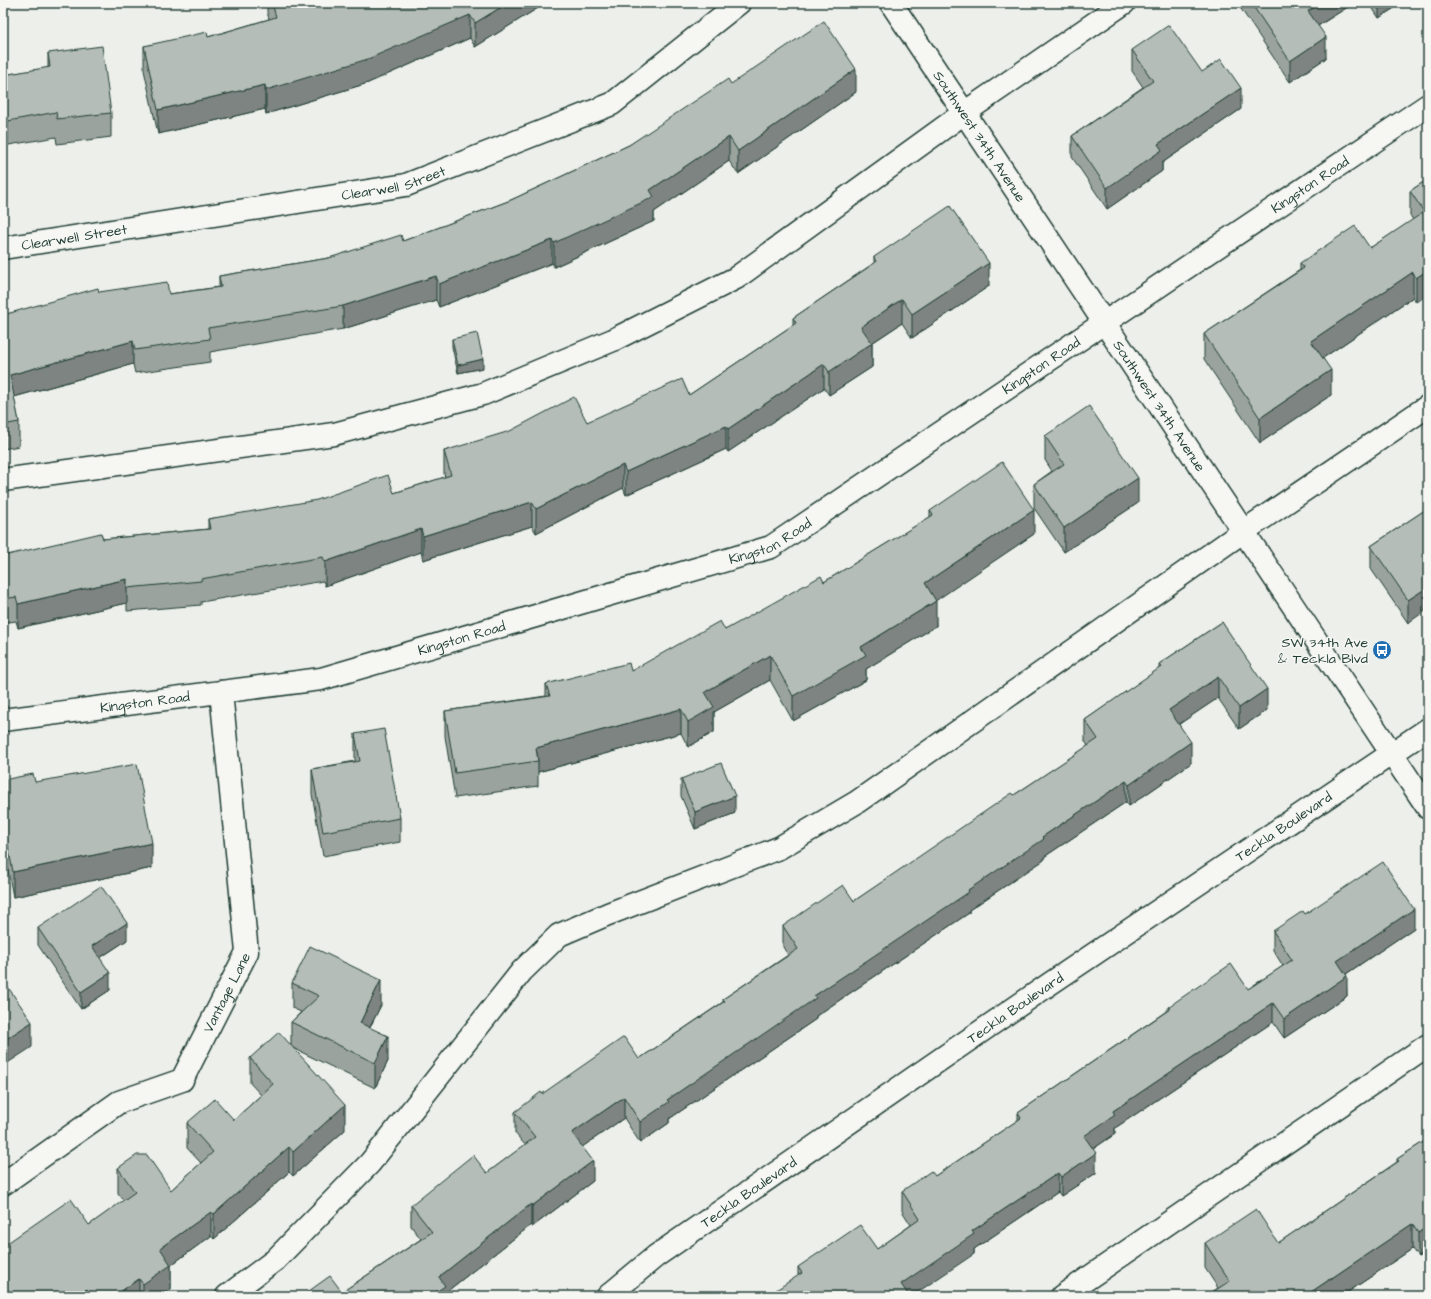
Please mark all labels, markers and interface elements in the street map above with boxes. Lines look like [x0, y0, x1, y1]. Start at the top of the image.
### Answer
street label: Southwest 34th Avenue [928, 67, 1030, 207]
street label: Kingston Road [1267, 152, 1353, 219]
street label: Clearwell Street [340, 161, 449, 206]
street label: Clearwell Street [20, 220, 129, 256]
street label: Kingston Road [999, 333, 1085, 400]
street label: Southwest 34th Avenue [1108, 337, 1210, 476]
street label: Kingston Road [727, 514, 816, 570]
street label: Kingston Road [416, 616, 508, 661]
place label: SW 34th Ave & Teckla Blvd [1278, 633, 1368, 669]
bus stop icon: SW 34th Ave & Teckla Blvd [1371, 639, 1393, 661]
street label: Kingston Road [99, 687, 191, 718]
street label: Teckla Boulevard [1232, 787, 1336, 867]
street label: Vantage Lane [199, 949, 256, 1036]
street label: Teckla Boulevard [964, 968, 1068, 1049]
street label: Teckla Boulevard [697, 1153, 801, 1233]

